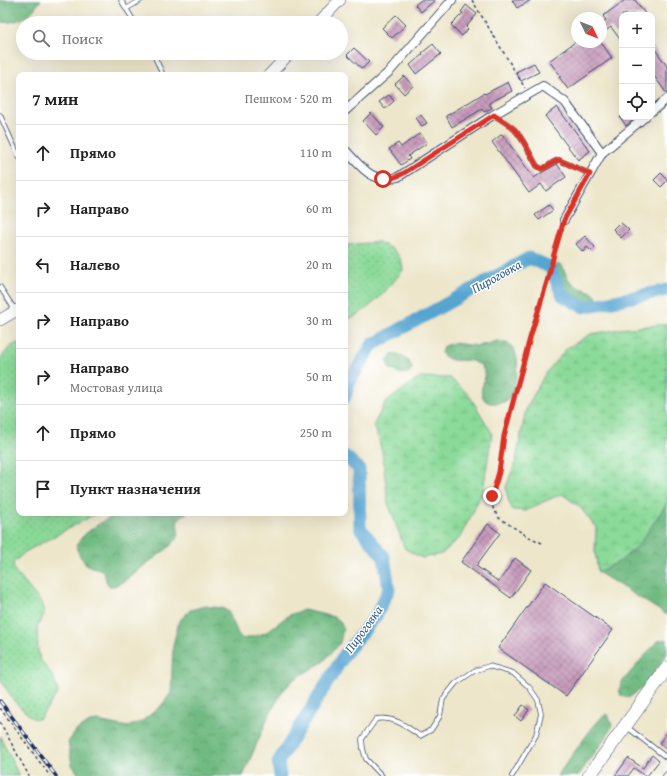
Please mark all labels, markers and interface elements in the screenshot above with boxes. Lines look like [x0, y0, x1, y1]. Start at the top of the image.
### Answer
north arrow [571, 12, 607, 48]
map controls [619, 12, 655, 120]
button: + [619, 12, 655, 48]
search box [16, 16, 348, 60]
icon: search [30, 27, 52, 49]
text: Поиск [62, 28, 103, 49]
button: − [619, 48, 655, 84]
button: locate [619, 84, 655, 120]
text: 7 мин [32, 86, 78, 111]
text: Пешком · 520 m [245, 89, 332, 108]
icon: ahead [32, 142, 54, 164]
text: Прямо [70, 142, 116, 163]
text: 110 m [300, 143, 332, 162]
route start [374, 170, 392, 188]
icon: right [32, 198, 54, 220]
text: Направо [70, 198, 129, 219]
text: 60 m [306, 199, 332, 218]
icon: left [32, 254, 54, 276]
text: Налево [70, 254, 120, 275]
text: 20 m [306, 255, 332, 274]
water label: Пироговка [468, 255, 525, 298]
icon: right [32, 310, 54, 332]
text: Направо [70, 310, 129, 331]
text: 30 m [306, 311, 332, 330]
text: Направо [70, 357, 129, 378]
icon: right [32, 366, 54, 388]
text: 50 m [306, 367, 332, 386]
text: Мостовая улица [70, 378, 163, 397]
icon: ahead [32, 422, 54, 444]
text: Прямо [70, 422, 116, 443]
text: 250 m [300, 423, 332, 442]
icon: arrive [32, 478, 54, 500]
text: Пункт назначения [70, 478, 201, 499]
route end [483, 487, 501, 505]
water label: Пироговка [340, 602, 387, 657]

